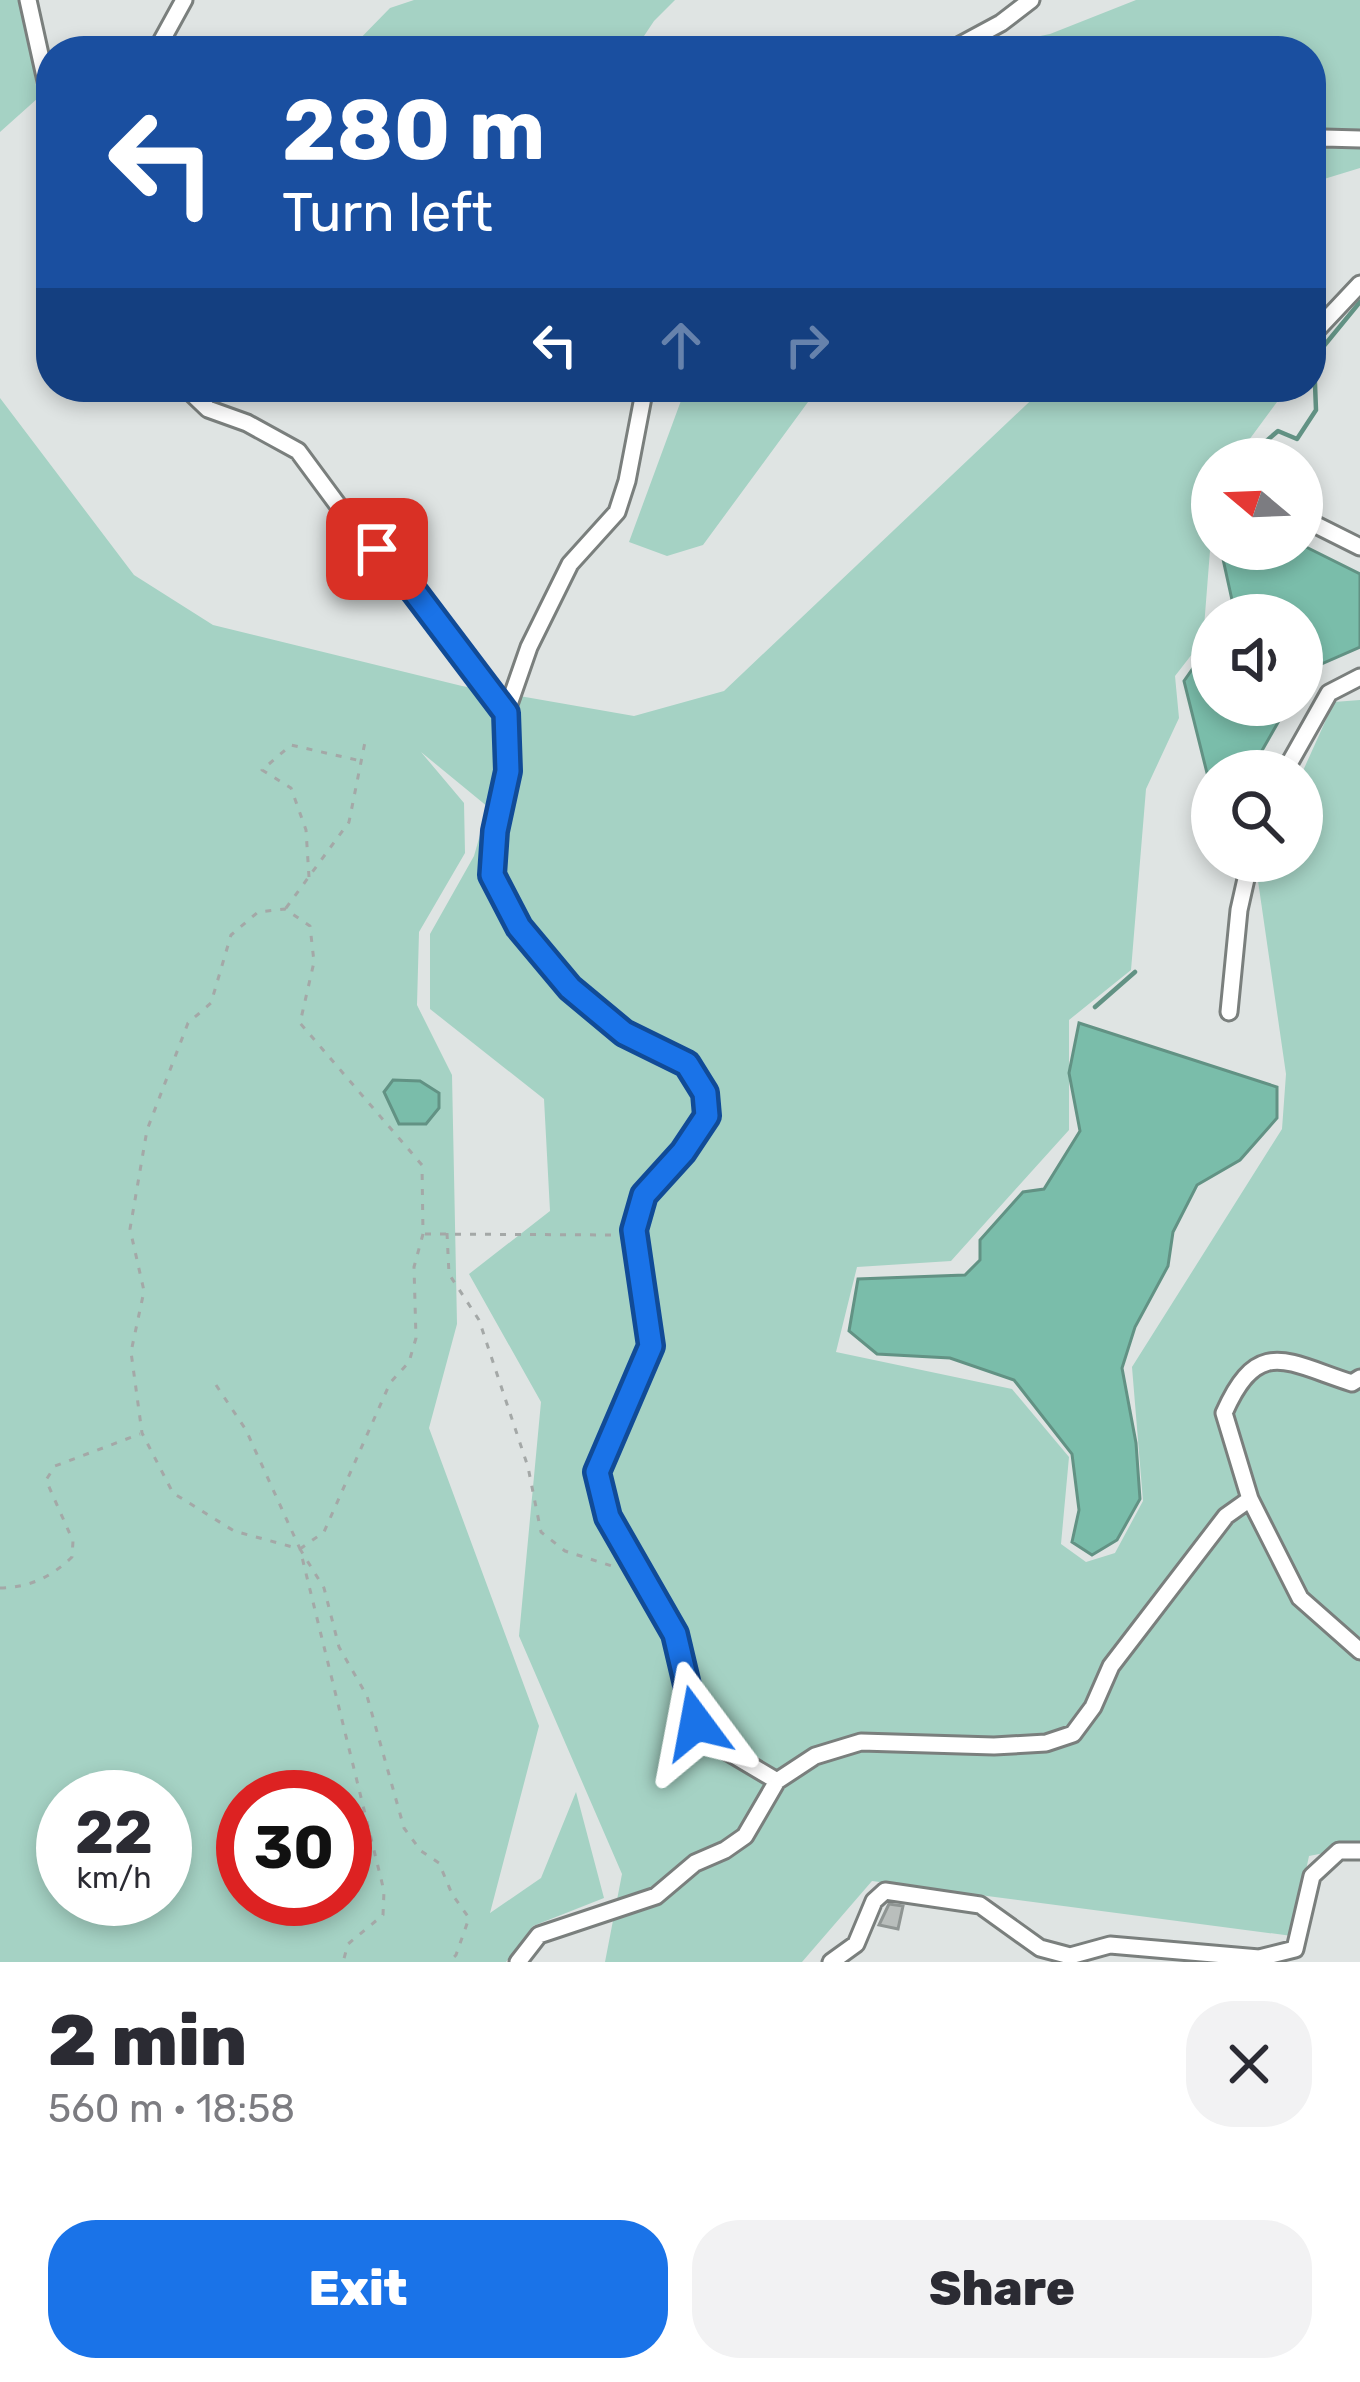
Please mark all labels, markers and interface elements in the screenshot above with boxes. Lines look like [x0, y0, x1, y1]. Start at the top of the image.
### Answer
text: 280 m [282, 80, 545, 180]
icon: left [84, 84, 240, 240]
text: Turn left [282, 181, 493, 245]
icon: left [522, 312, 588, 378]
icon: ahead [648, 312, 714, 378]
icon: right [774, 312, 840, 378]
north arrow [1191, 438, 1323, 570]
map controls [1191, 438, 1323, 882]
pin [326, 498, 428, 600]
icon: arrive [344, 516, 410, 582]
button: sound [1191, 594, 1323, 726]
button: search [1191, 750, 1323, 882]
position arrow [633, 1660, 759, 1786]
speed limit sign: 30 [216, 1770, 372, 1926]
text: 22 [75, 1797, 153, 1868]
text: km/h [77, 1860, 151, 1896]
text: 2 min [48, 1998, 247, 2083]
button: close [1186, 2001, 1312, 2127]
text: 560 m · 18:58 [48, 2086, 295, 2132]
button: Exit [48, 2220, 668, 2358]
button: Share [692, 2220, 1312, 2358]

